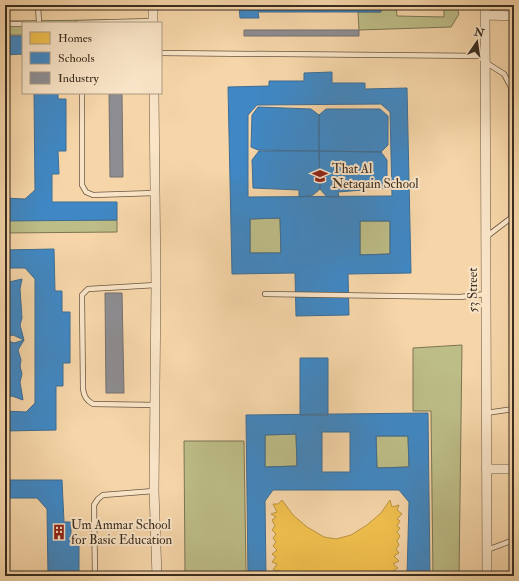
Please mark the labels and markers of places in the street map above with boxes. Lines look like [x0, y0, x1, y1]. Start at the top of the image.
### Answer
place label: That Al Netaqain School [332, 161, 419, 192]
school or university icon: That Al Netaqain School [311, 167, 329, 185]
place label: Um Ammar School for Basic Education [71, 517, 173, 548]
building icon: Um Ammar School for Basic Education [50, 523, 68, 541]

